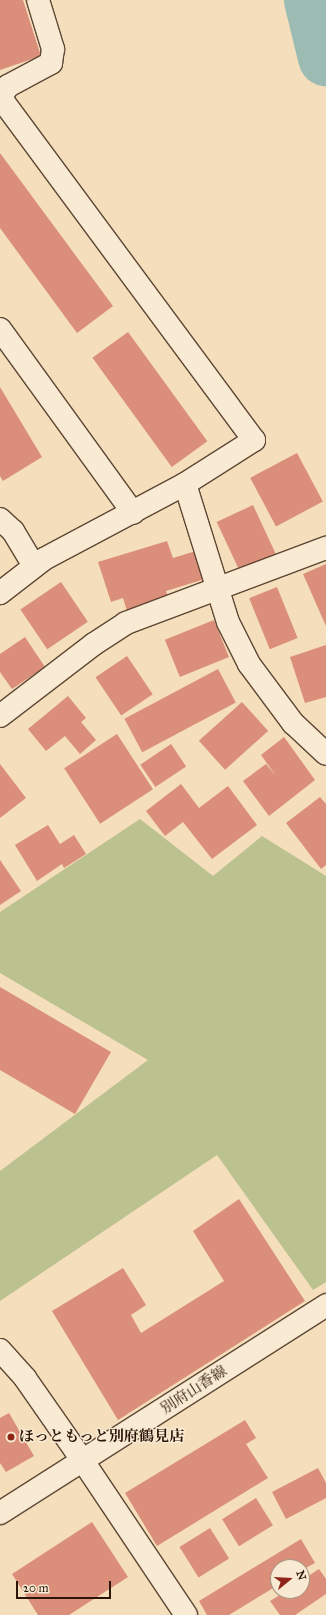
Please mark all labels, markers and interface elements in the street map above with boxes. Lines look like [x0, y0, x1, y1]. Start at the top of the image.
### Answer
street label: 別府山香線 [158, 1362, 230, 1418]
place label: ほっともっと別府鶴見店 [19, 1428, 184, 1446]
marker: ほっともっと別府鶴見店 [6, 1432, 16, 1442]
north arrow [270, 1559, 310, 1599]
text: N [293, 1569, 309, 1582]
scale bar [18, 1573, 113, 1599]
text: 20 m [23, 1581, 49, 1595]

